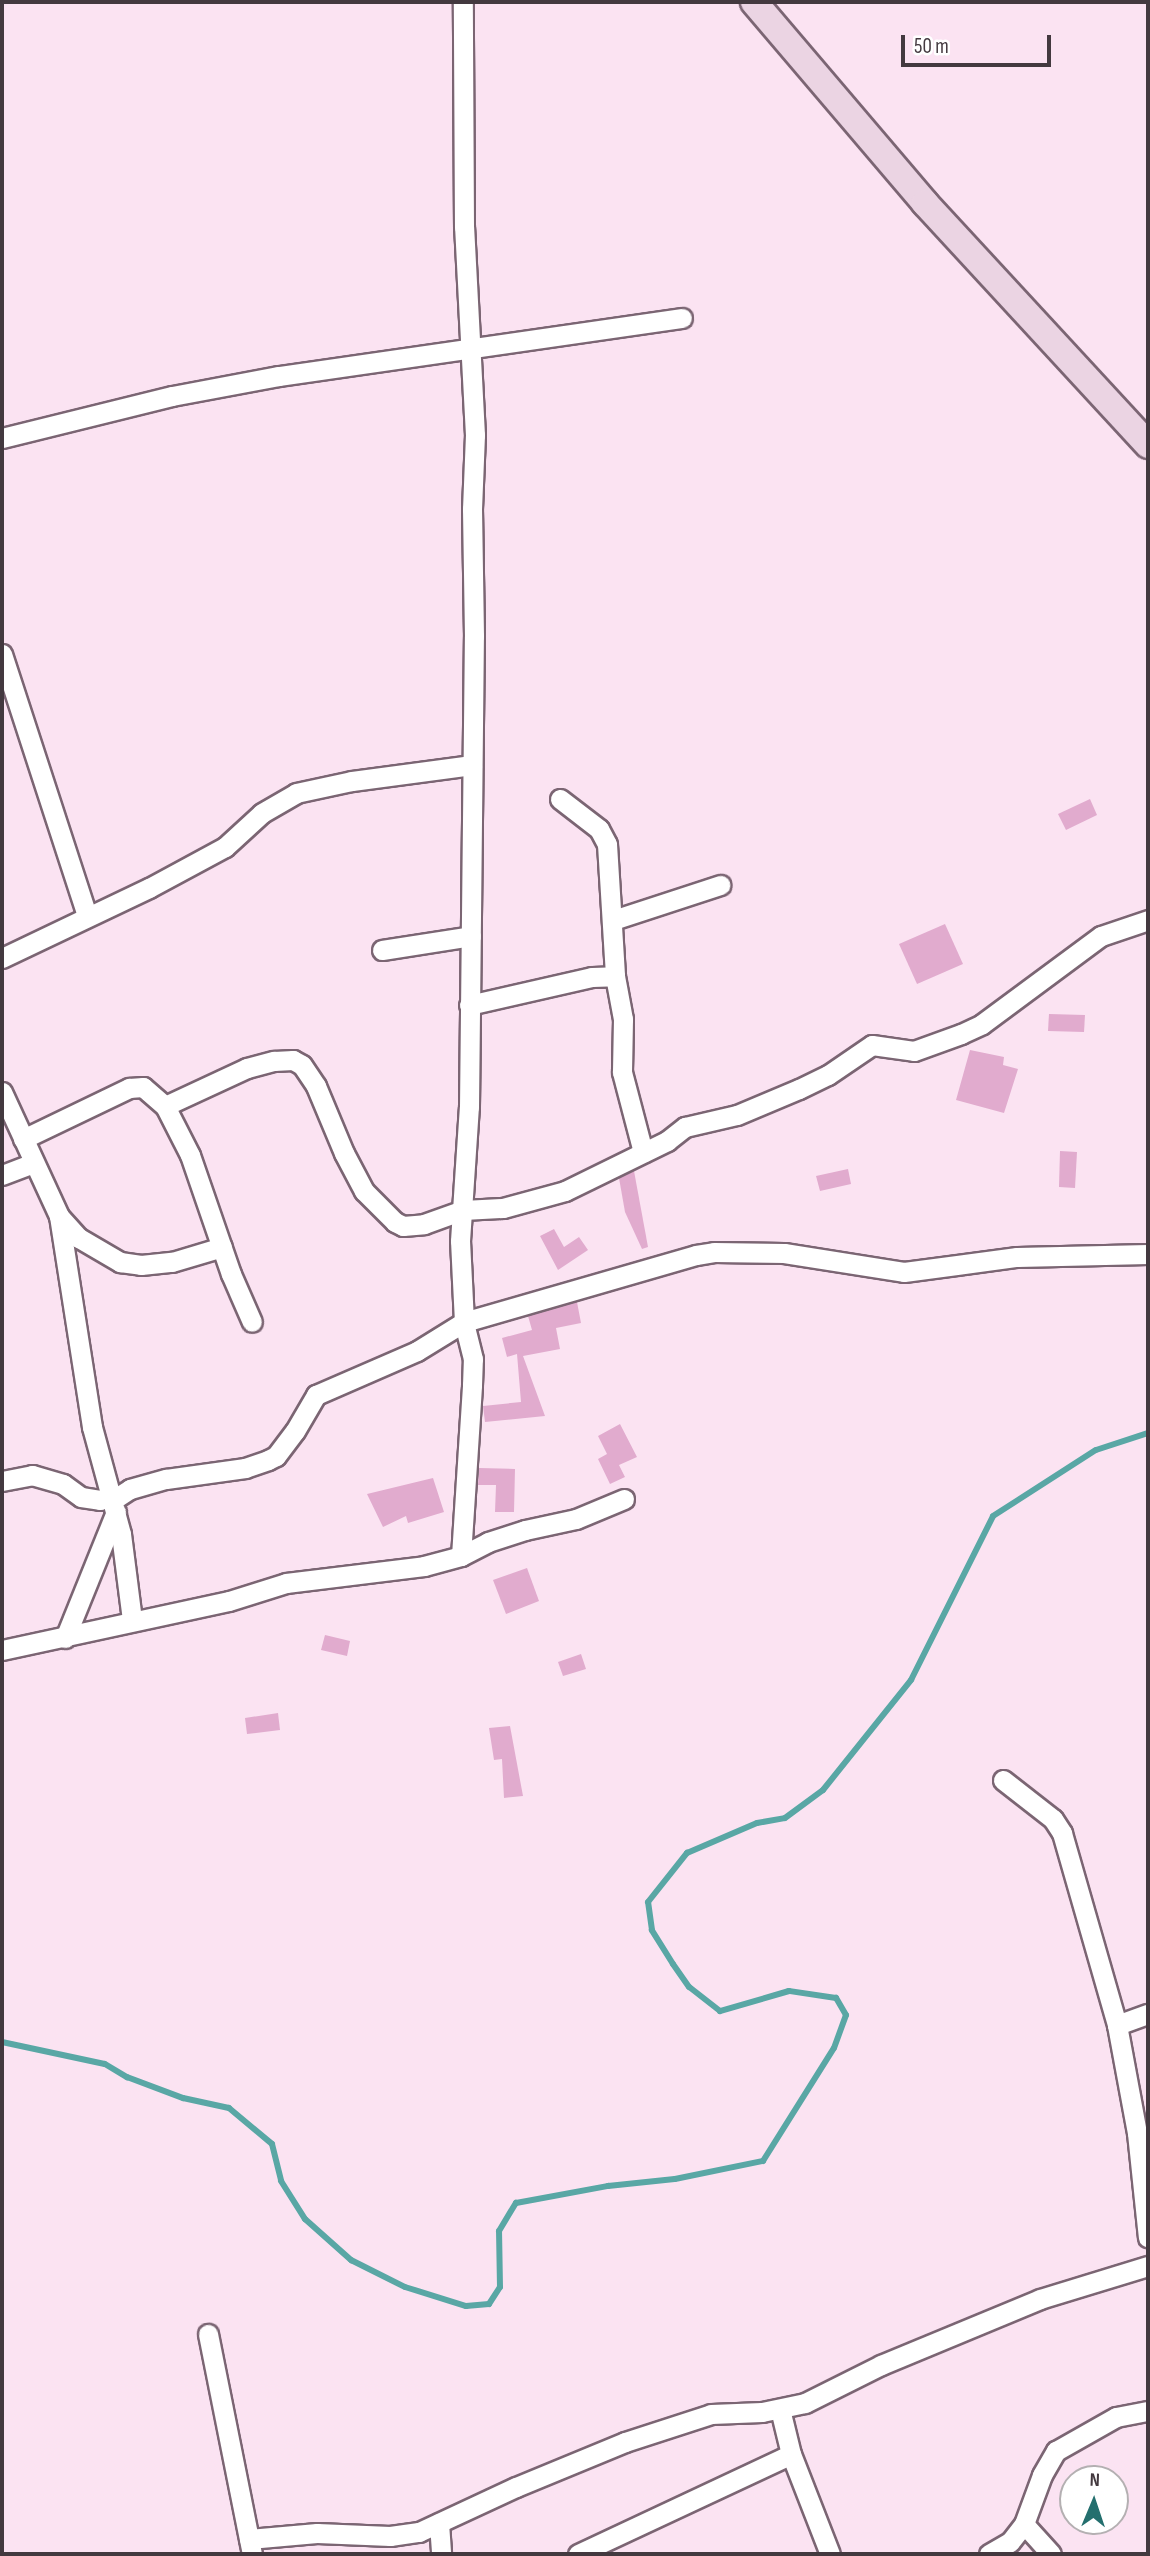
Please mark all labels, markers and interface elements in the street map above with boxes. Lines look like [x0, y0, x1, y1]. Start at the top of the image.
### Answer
scale bar [905, 21, 1056, 65]
text: 50 m [914, 34, 949, 59]
north arrow [1059, 2465, 1129, 2535]
text: N [1089, 2469, 1100, 2492]

